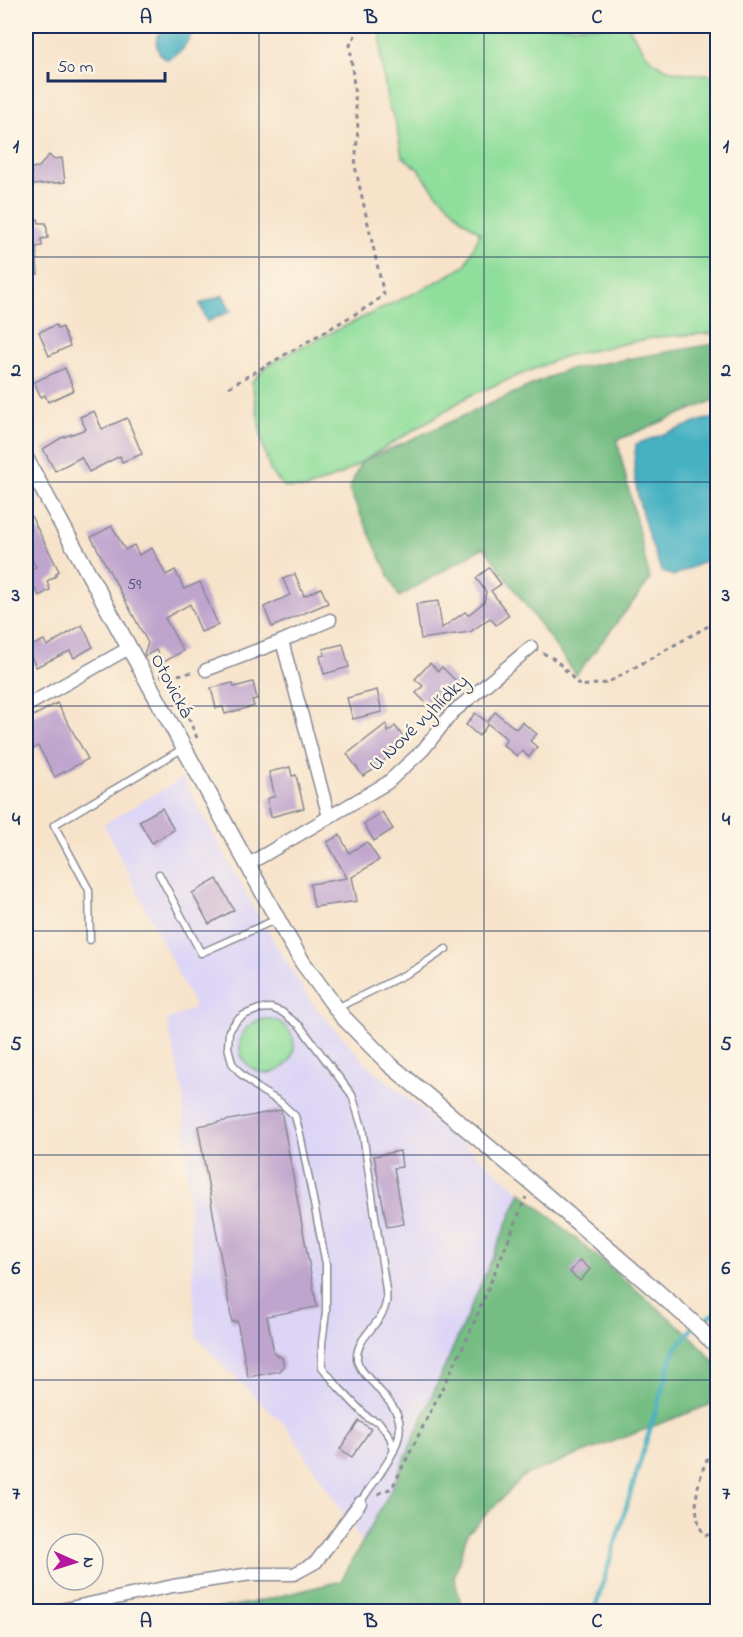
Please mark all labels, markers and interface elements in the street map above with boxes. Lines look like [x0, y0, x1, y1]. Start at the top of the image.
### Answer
text: A [140, 4, 152, 33]
text: B [363, 4, 378, 33]
text: C [592, 4, 603, 33]
scale bar [48, 45, 165, 83]
text: 50 m [57, 55, 94, 81]
text: 1 [13, 133, 20, 162]
text: 1 [723, 133, 730, 162]
text: 2 [10, 357, 21, 386]
text: 2 [720, 357, 731, 386]
house number: 59 [127, 573, 141, 597]
text: 3 [11, 582, 20, 611]
text: 3 [721, 582, 730, 611]
street label: Otovická [142, 649, 200, 724]
street label: U Nové vyhlídky [363, 668, 476, 779]
text: 4 [12, 806, 21, 835]
text: 4 [722, 806, 731, 835]
text: 5 [10, 1031, 22, 1060]
text: 5 [720, 1031, 732, 1060]
text: 6 [12, 1255, 21, 1284]
text: 6 [722, 1255, 731, 1284]
text: 7 [12, 1480, 21, 1509]
text: 7 [722, 1480, 731, 1509]
north arrow [45, 1532, 105, 1592]
text: N [76, 1557, 100, 1569]
text: A [140, 1608, 152, 1637]
text: B [363, 1608, 378, 1637]
text: C [592, 1608, 603, 1637]

